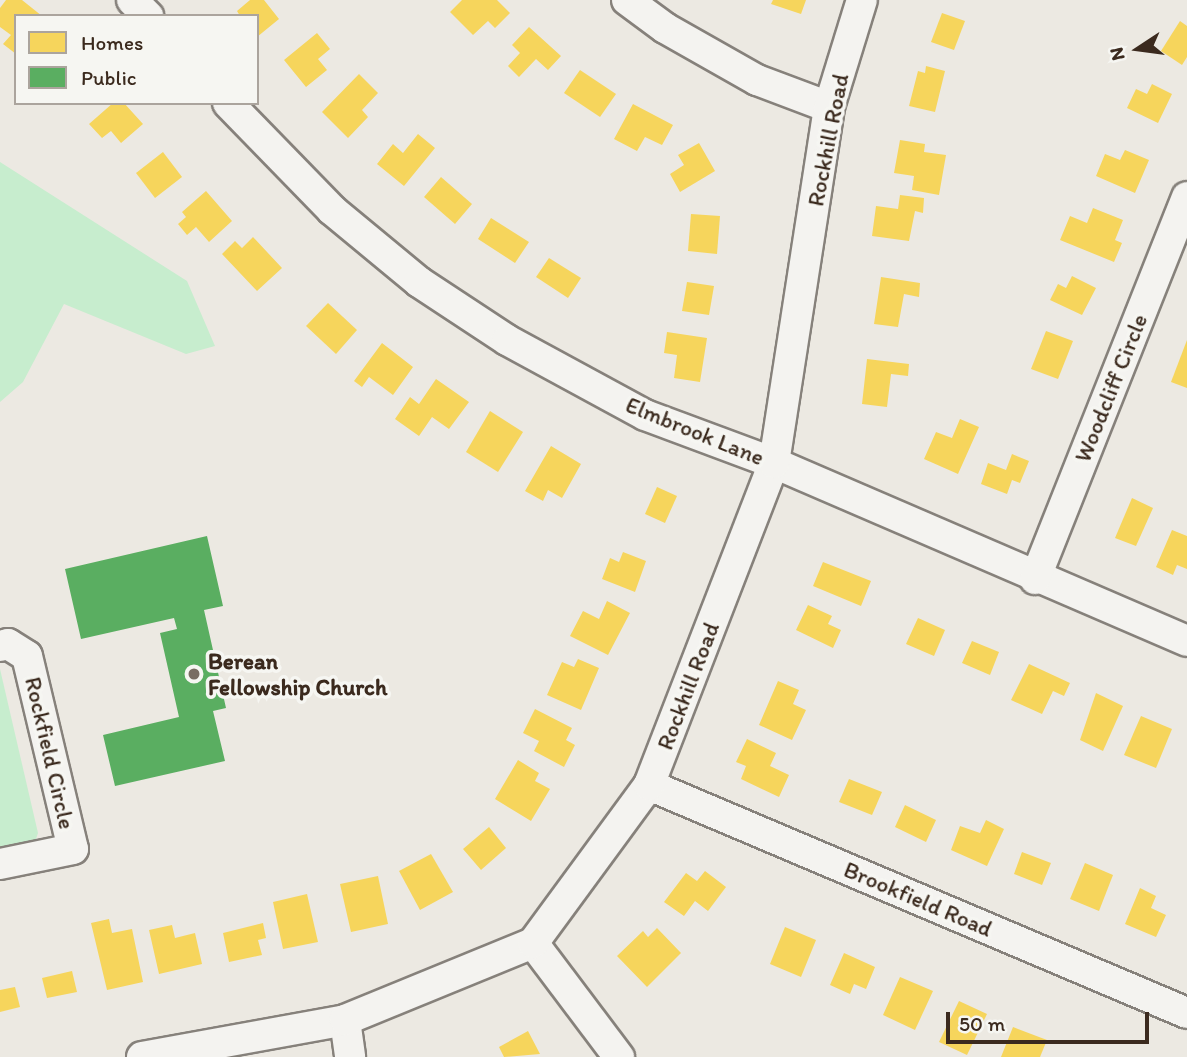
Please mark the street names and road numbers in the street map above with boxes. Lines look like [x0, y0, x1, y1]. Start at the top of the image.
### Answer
street label: Rockhill Road [802, 72, 854, 208]
street label: Woodcliff Circle [1069, 310, 1153, 466]
street label: Elmbrook Lane [622, 391, 768, 471]
street label: Rockhill Road [651, 619, 725, 753]
street label: Rockfield Circle [19, 674, 81, 832]
street label: Brookfield Road [840, 855, 996, 943]

